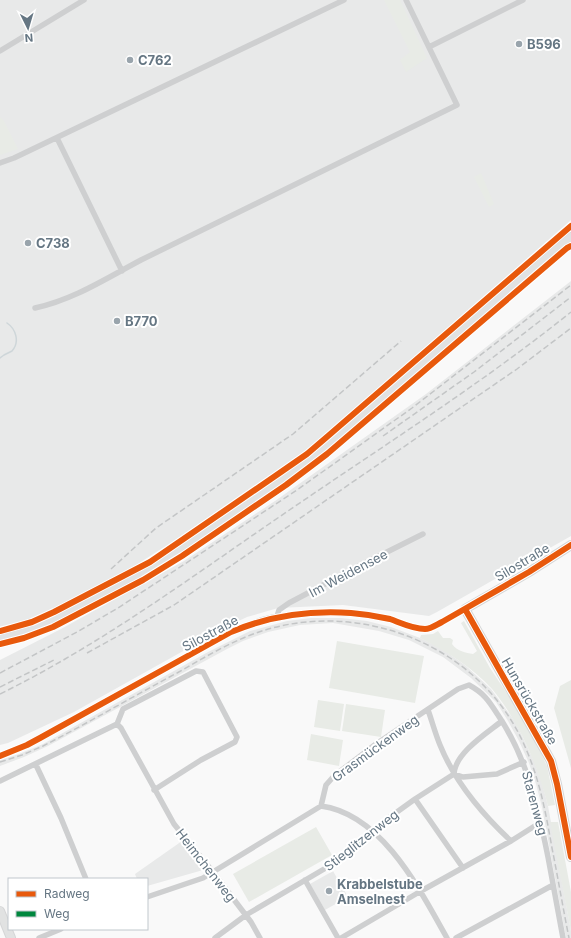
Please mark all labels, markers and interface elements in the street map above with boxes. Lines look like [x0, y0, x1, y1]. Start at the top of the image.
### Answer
north arrow [8, 8, 48, 48]
text: N [24, 31, 34, 45]
place label: B596 [527, 36, 561, 52]
marker: B596 [514, 39, 524, 49]
place label: C762 [138, 52, 172, 68]
marker: C762 [125, 55, 135, 65]
place label: C738 [36, 235, 70, 251]
marker: C738 [23, 238, 33, 248]
place label: B770 [125, 313, 158, 329]
marker: B770 [112, 316, 122, 326]
street label: Silostraße [492, 539, 552, 585]
street label: Im Weidensee [306, 546, 390, 600]
street label: Silostraße [179, 612, 241, 654]
street label: Hunsrückstraße [499, 655, 561, 747]
street label: Grasmückenweg [329, 711, 421, 785]
street label: Starenweg [519, 769, 551, 837]
street label: Stieglitzenweg [321, 806, 401, 874]
street label: Heimchenweg [173, 825, 239, 905]
place label: Krabbelstube Amselnest [337, 876, 423, 907]
legend [8, 878, 148, 930]
text: Radweg [44, 886, 90, 901]
marker: Krabbelstube Amselnest [324, 886, 334, 896]
text: Weg [44, 906, 70, 921]

